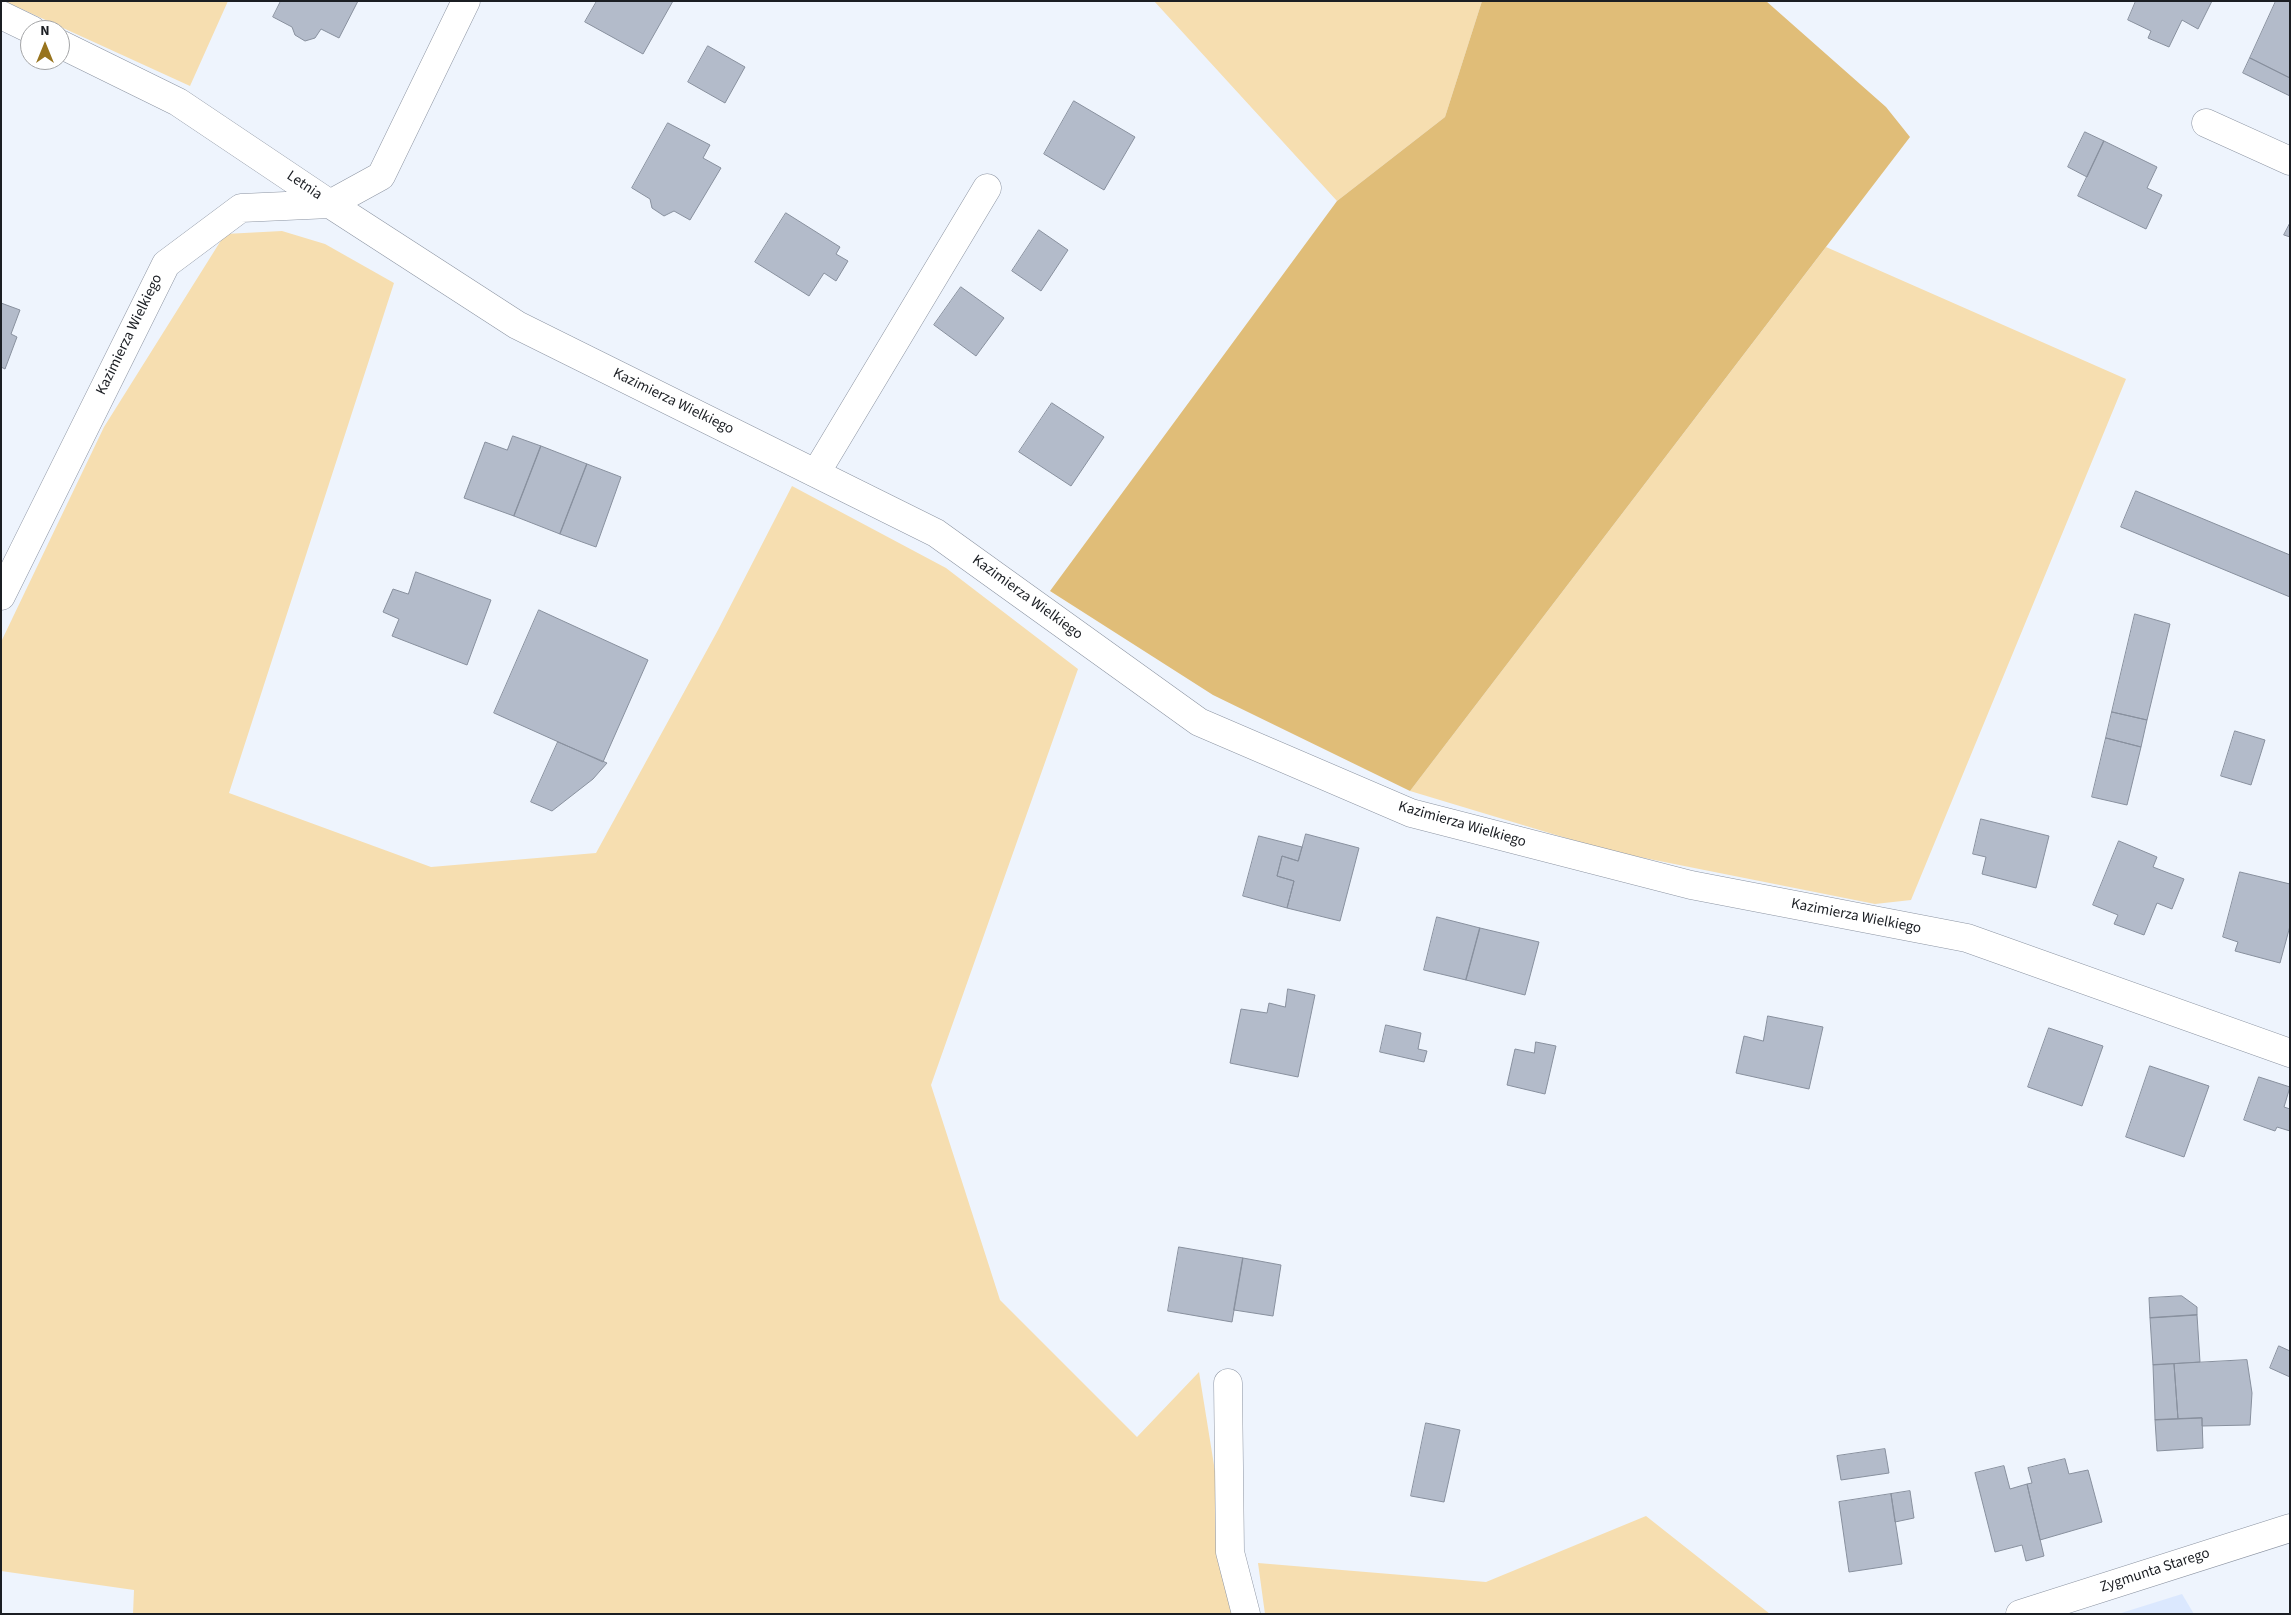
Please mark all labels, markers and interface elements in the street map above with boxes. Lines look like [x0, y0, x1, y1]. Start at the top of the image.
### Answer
north arrow [20, 20, 70, 70]
text: N [40, 21, 50, 41]
street label: Letnia [283, 168, 325, 204]
street label: Kazimierza Wielkiego [93, 272, 167, 398]
street label: Kazimierza Wielkiego [610, 365, 736, 439]
street label: Kazimierza Wielkiego [968, 552, 1086, 644]
street label: Kazimierza Wielkiego [1396, 798, 1528, 852]
street label: Kazimierza Wielkiego [1789, 896, 1923, 938]
street label: Zygmunta Starego [2098, 1545, 2212, 1597]

